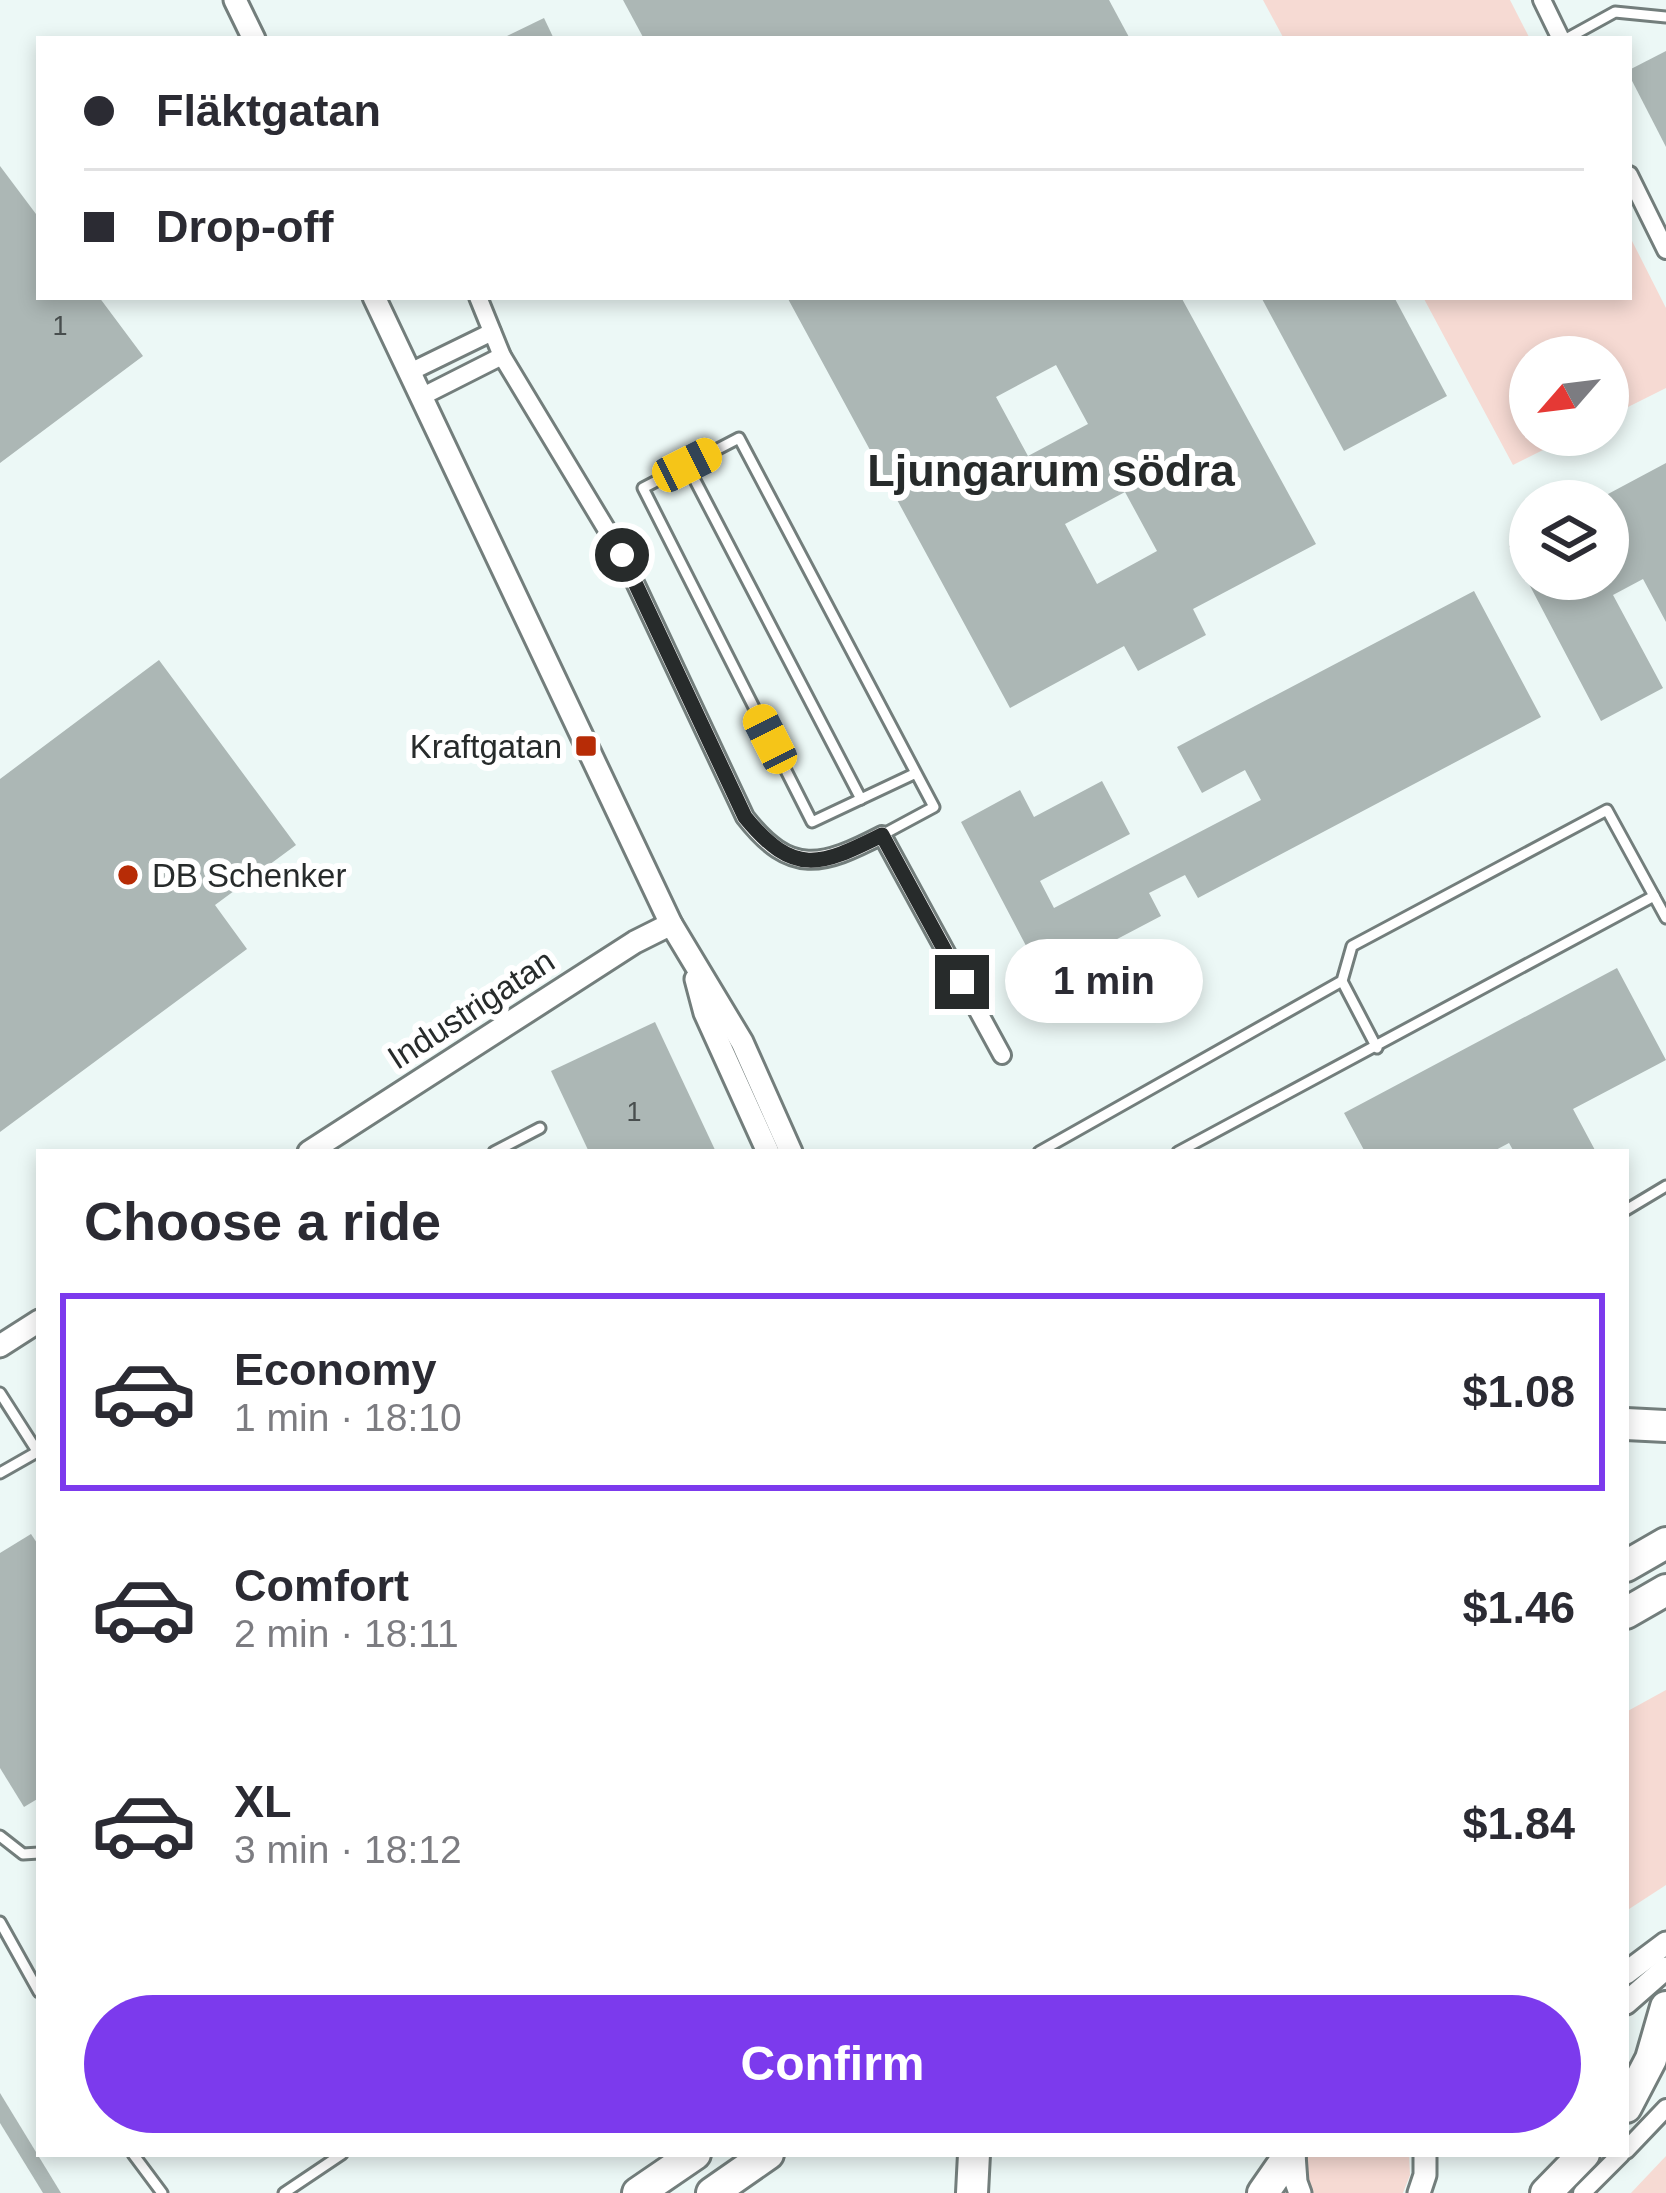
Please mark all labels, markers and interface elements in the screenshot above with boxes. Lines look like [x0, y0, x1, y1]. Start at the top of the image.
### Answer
text: Fläktgatan [156, 85, 381, 136]
text: Drop-off [156, 201, 333, 252]
house number: 1 [52, 311, 68, 341]
north arrow [1509, 336, 1629, 456]
map controls [1509, 336, 1629, 600]
car [647, 433, 727, 497]
district label: Ljungarum södra [867, 445, 1236, 496]
button: layers [1509, 480, 1629, 600]
route start [595, 528, 649, 582]
car [738, 699, 802, 779]
place label: Kraftgatan [410, 728, 562, 765]
marker: Kraftgatan [573, 733, 599, 759]
place label: DB Schenker [152, 857, 346, 894]
marker: DB Schenker [115, 862, 141, 888]
callout: 1 min [1004, 940, 1202, 1024]
street label: Industrigatan [381, 942, 561, 1076]
route end [935, 955, 989, 1009]
text: 1 min [1053, 959, 1155, 1002]
house number: 1 [626, 1097, 642, 1127]
text: Choose a ride [84, 1191, 441, 1251]
icon: car [90, 1338, 198, 1446]
text: Economy [234, 1344, 437, 1395]
text: $1.08 [1462, 1366, 1575, 1417]
text: 1 min · 18:10 [234, 1396, 462, 1439]
icon: car [90, 1554, 198, 1662]
text: Comfort [234, 1560, 409, 1611]
text: $1.46 [1462, 1582, 1575, 1633]
text: 2 min · 18:11 [234, 1612, 459, 1655]
icon: car [90, 1770, 198, 1878]
text: XL [234, 1776, 292, 1827]
text: $1.84 [1462, 1798, 1575, 1849]
text: 3 min · 18:12 [234, 1828, 462, 1871]
button: Confirm [84, 1995, 1581, 2133]

